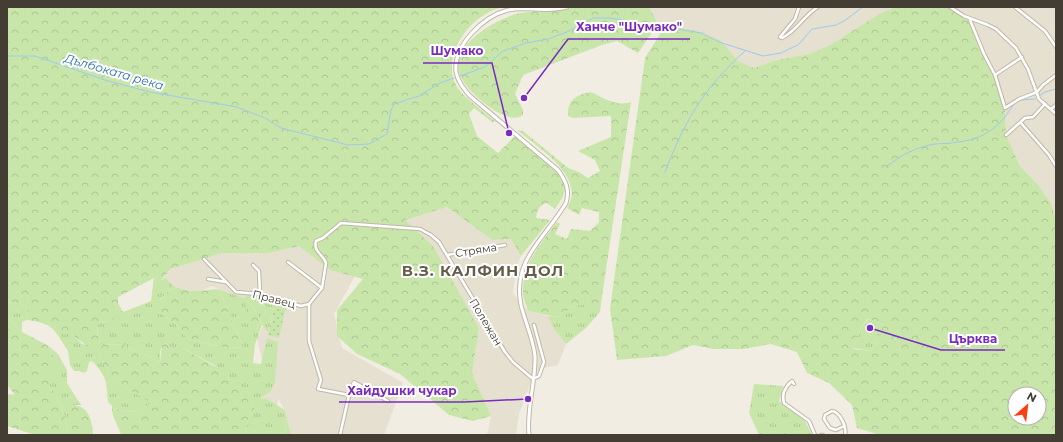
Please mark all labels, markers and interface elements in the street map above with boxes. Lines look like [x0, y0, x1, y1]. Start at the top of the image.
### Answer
callout: Ханче "Шумако" [568, 15, 690, 39]
text: Ханче "Шумако" [576, 19, 682, 34]
callout: Шумако [423, 39, 492, 63]
text: Шумако [431, 43, 484, 58]
water label: Дълбоката река [62, 50, 165, 93]
street label: Стряма [454, 240, 498, 260]
district label: В.З. КАЛФИН ДОЛ [402, 261, 564, 280]
street label: Правец [251, 287, 298, 311]
street label: Полежан [466, 296, 506, 348]
callout: Църква [941, 326, 1005, 350]
text: Църква [949, 331, 997, 346]
callout: Хайдушки чукар [339, 378, 465, 402]
text: Хайдушки чукар [347, 383, 457, 398]
north arrow [1007, 386, 1047, 426]
text: N [1024, 389, 1039, 405]

